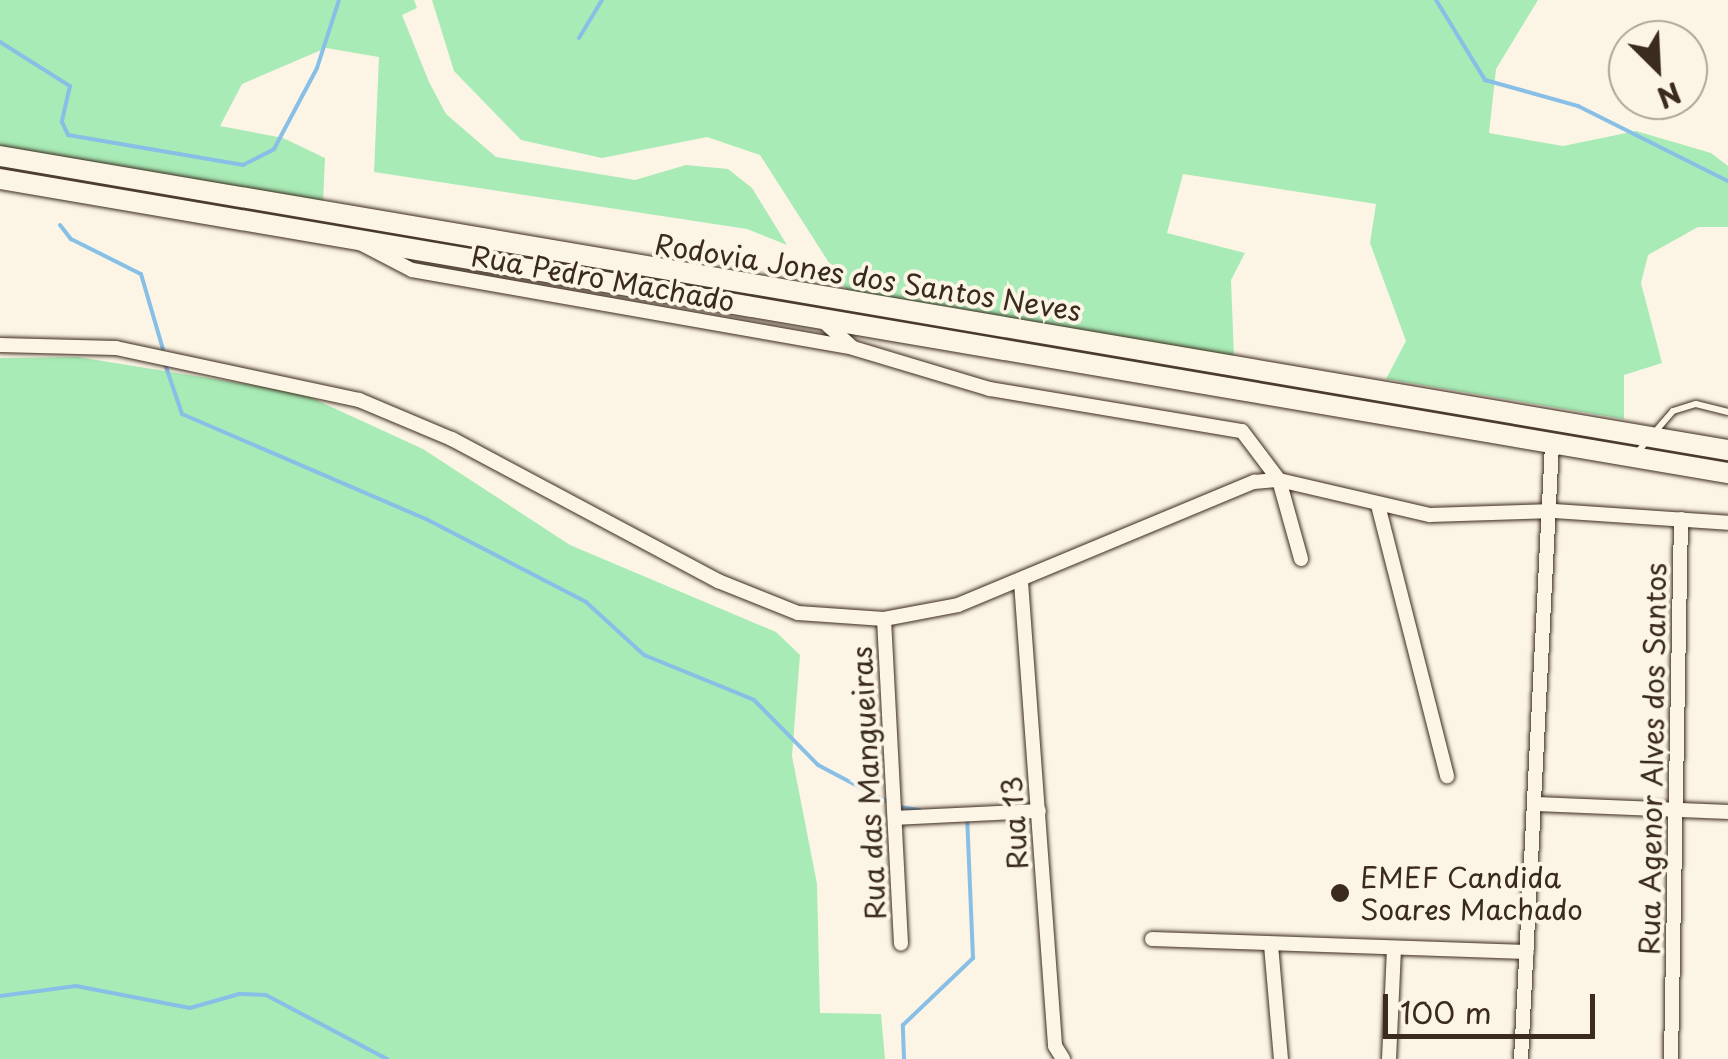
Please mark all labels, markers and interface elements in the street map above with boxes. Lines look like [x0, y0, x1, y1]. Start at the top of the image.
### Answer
north arrow [1608, 20, 1708, 120]
text: N [1651, 72, 1688, 120]
street label: Rodovia Jones dos Santos Neves [652, 227, 1084, 327]
street label: Rua Pedro Machado [467, 238, 739, 318]
street label: Rua Agenor Alves dos Santos [1632, 562, 1672, 956]
street label: Rua das Mangueiras [844, 644, 892, 922]
street label: Rua 13 [994, 775, 1034, 871]
place label: EMEF Candida Soares Machado [1360, 860, 1584, 926]
marker: EMEF Candida Soares Machado [1329, 882, 1351, 904]
scale bar [1388, 974, 1600, 1036]
text: 100 m [1400, 989, 1492, 1034]

